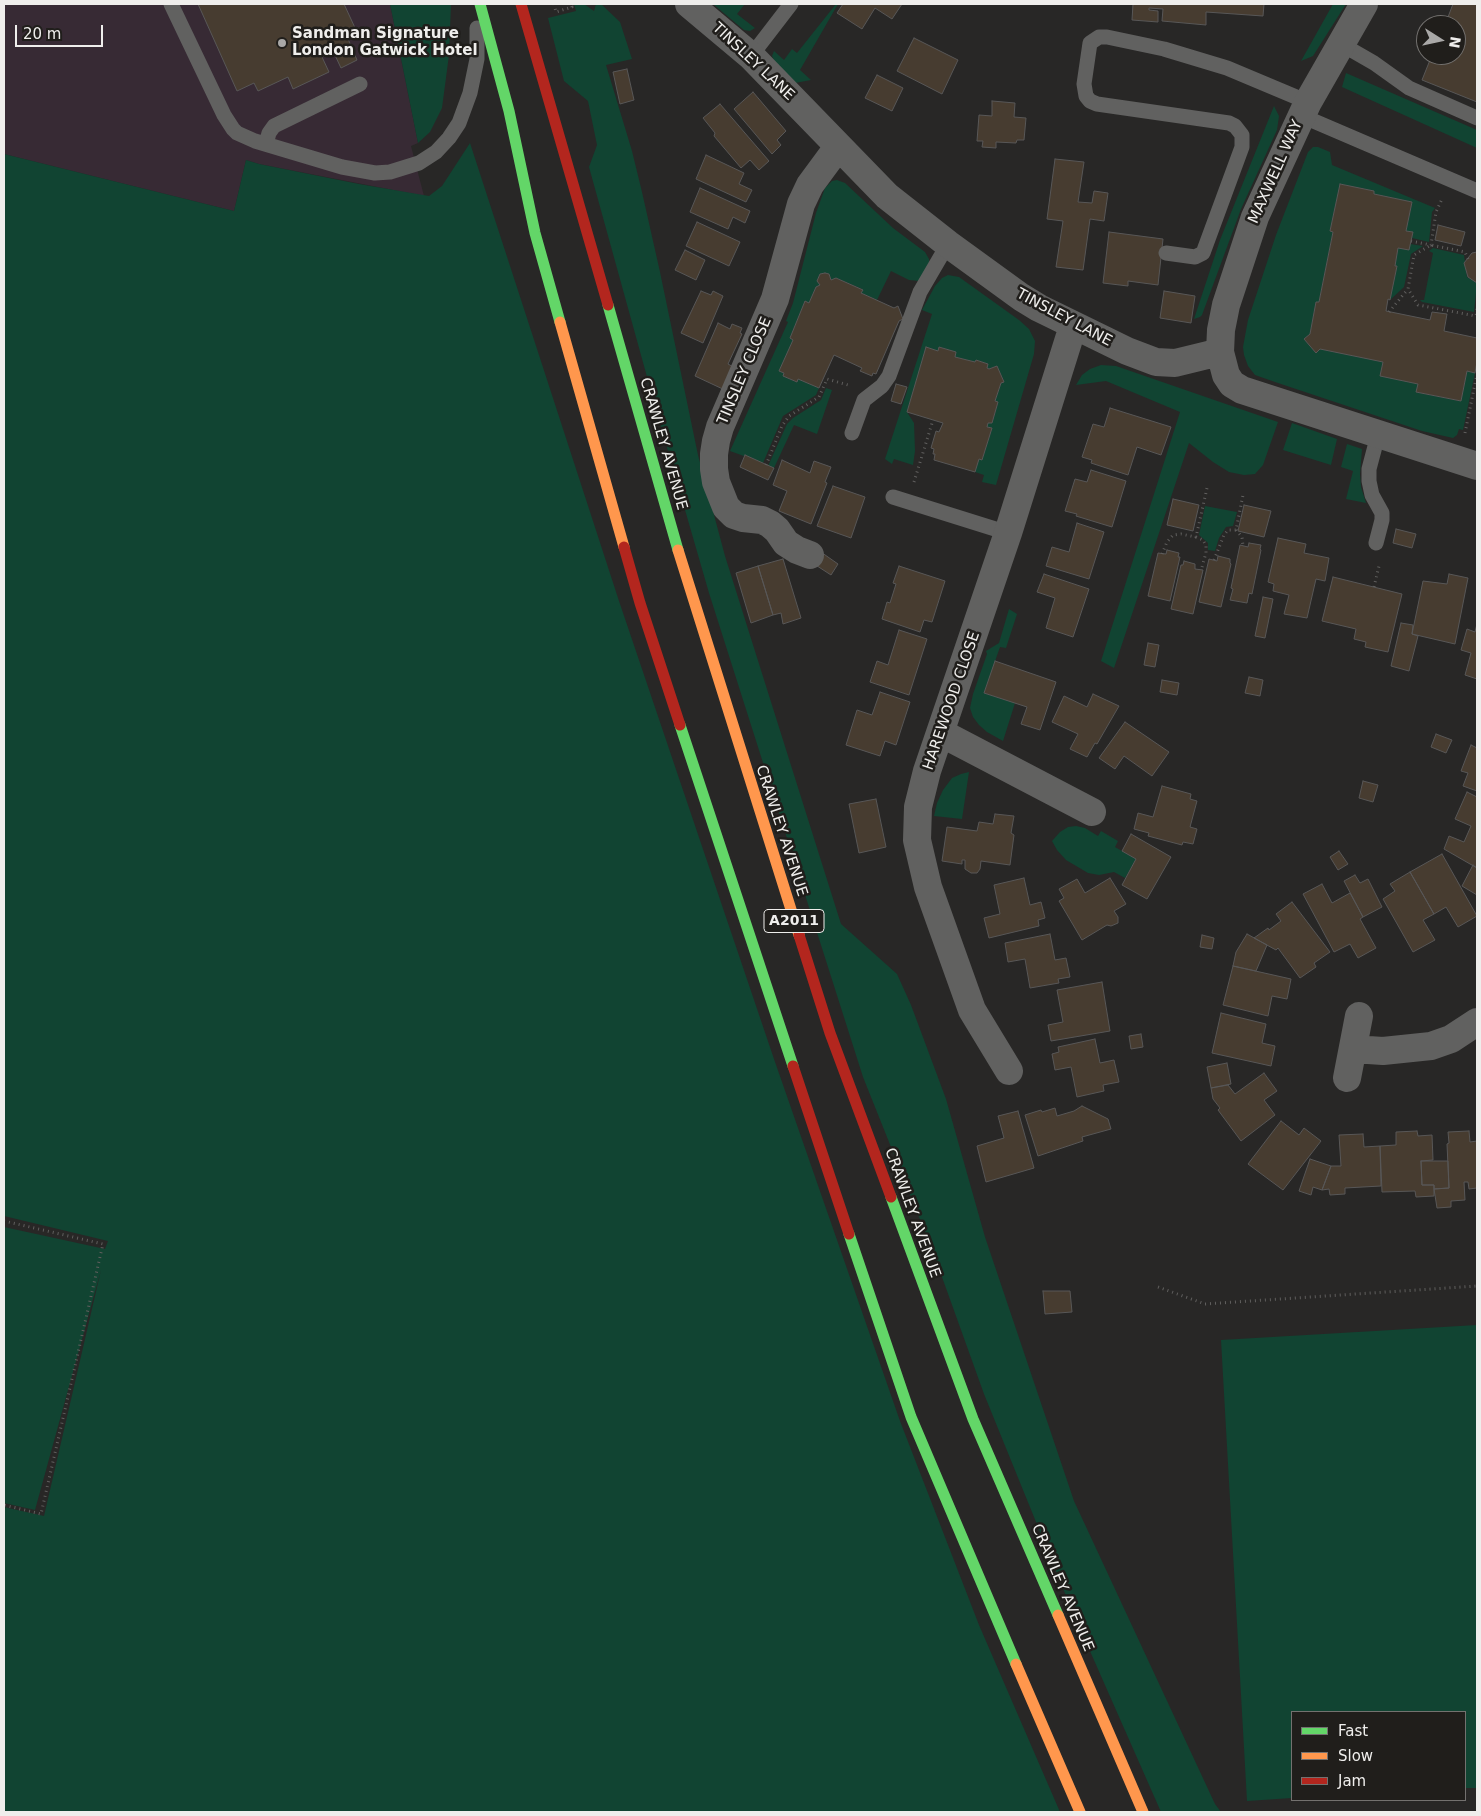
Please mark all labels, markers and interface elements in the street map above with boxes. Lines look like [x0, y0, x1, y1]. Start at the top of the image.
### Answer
scale bar [18, 15, 105, 47]
north arrow [1416, 15, 1466, 65]
street label: TINSLEY LANE [708, 19, 798, 105]
text: 20 m [23, 25, 61, 43]
place label: Sandman Signature London Gatwick Hotel [292, 25, 478, 60]
text: N [1446, 35, 1464, 50]
marker: Sandman Signature London Gatwick Hotel [276, 37, 288, 49]
street label: MAXWELL WAY [1245, 117, 1307, 227]
street label: TINSLEY LANE [1013, 285, 1115, 351]
street label: TINSLEY CLOSE [714, 314, 776, 428]
street label: CRAWLEY AVENUE [635, 376, 691, 512]
street label: HAREWOOD CLOSE [920, 629, 984, 773]
street label: CRAWLEY AVENUE [751, 763, 811, 899]
road number: A2011 [764, 909, 824, 932]
street label: CRAWLEY AVENUE [880, 1146, 944, 1280]
street label: CRAWLEY AVENUE [1027, 1521, 1097, 1655]
legend [1291, 1711, 1466, 1801]
text: Fast [1338, 1722, 1368, 1740]
text: Slow [1338, 1747, 1373, 1765]
text: Jam [1338, 1772, 1366, 1790]

